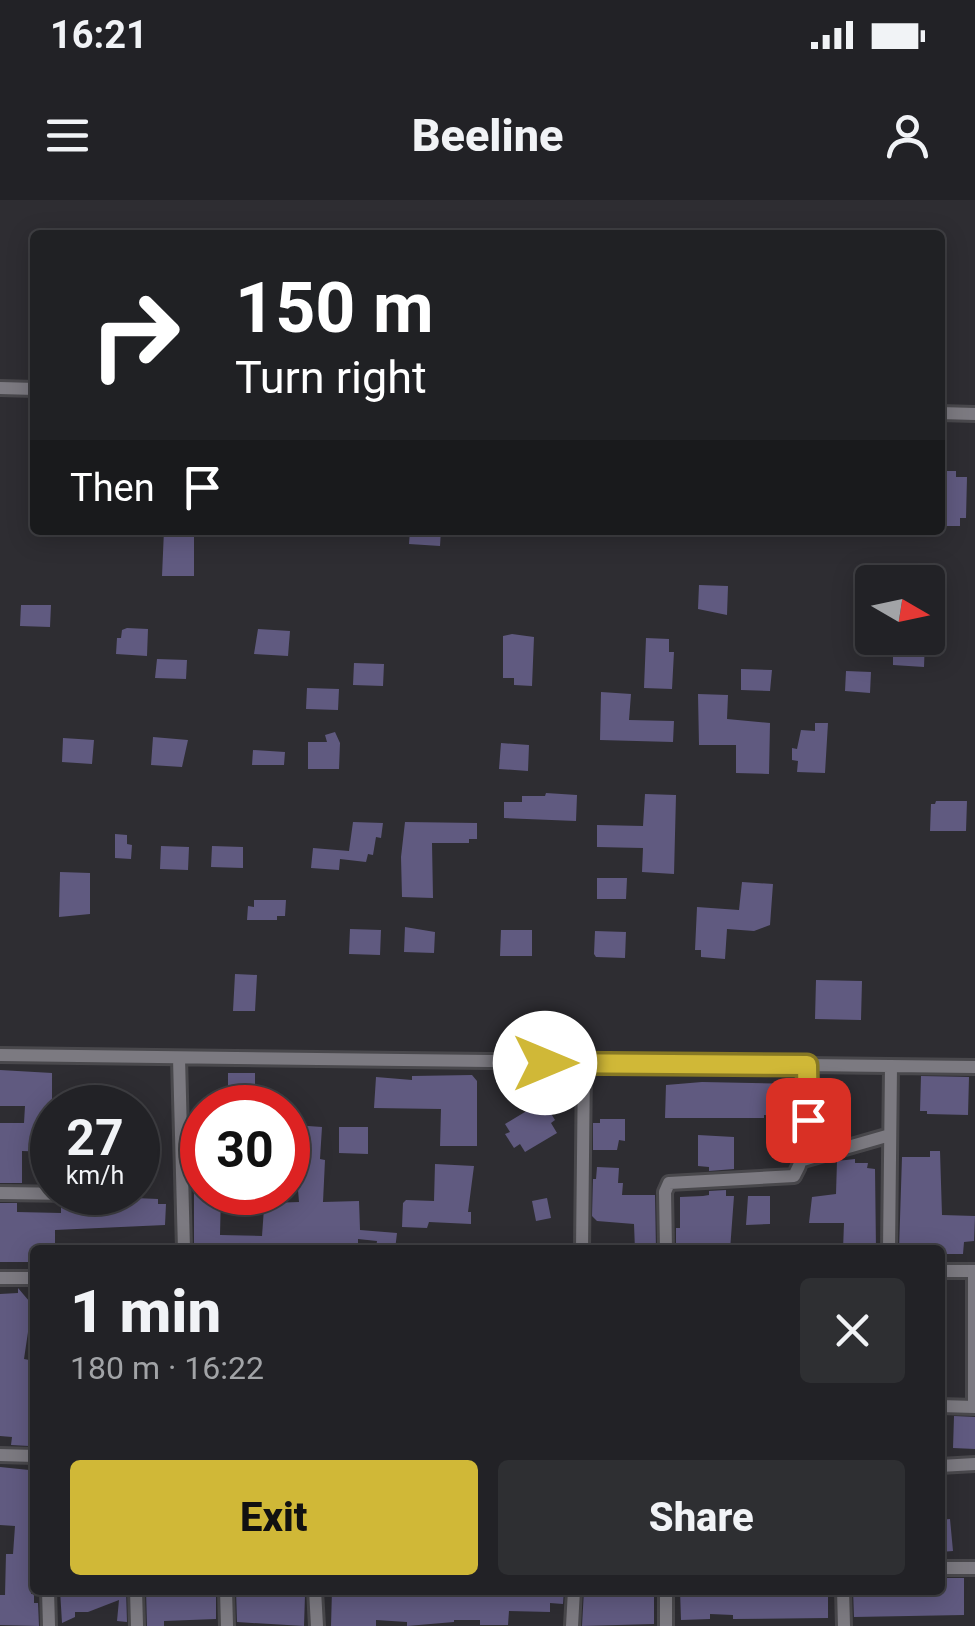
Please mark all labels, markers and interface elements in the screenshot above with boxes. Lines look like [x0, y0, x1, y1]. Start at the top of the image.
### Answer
text: 16:21 [50, 13, 148, 57]
icon: menu [40, 108, 95, 163]
icon: person [880, 108, 935, 163]
text: Beeline [412, 109, 563, 162]
text: 150 m [235, 267, 434, 349]
icon: right [70, 270, 200, 400]
text: Turn right [235, 351, 427, 404]
icon: arrive [175, 460, 230, 515]
text: Then [70, 466, 155, 510]
north arrow [855, 565, 945, 655]
map controls [855, 565, 945, 655]
position arrow [493, 1011, 597, 1115]
pin [766, 1078, 851, 1163]
speed limit sign: 30 [180, 1085, 310, 1215]
icon: arrive [781, 1093, 836, 1148]
text: 27 [66, 1109, 124, 1167]
text: km/h [66, 1161, 124, 1190]
text: 1 min [70, 1276, 221, 1347]
button: close [800, 1278, 905, 1383]
text: 180 m · 16:22 [70, 1349, 264, 1387]
button: Exit [70, 1460, 478, 1575]
button: Share [498, 1460, 905, 1575]

